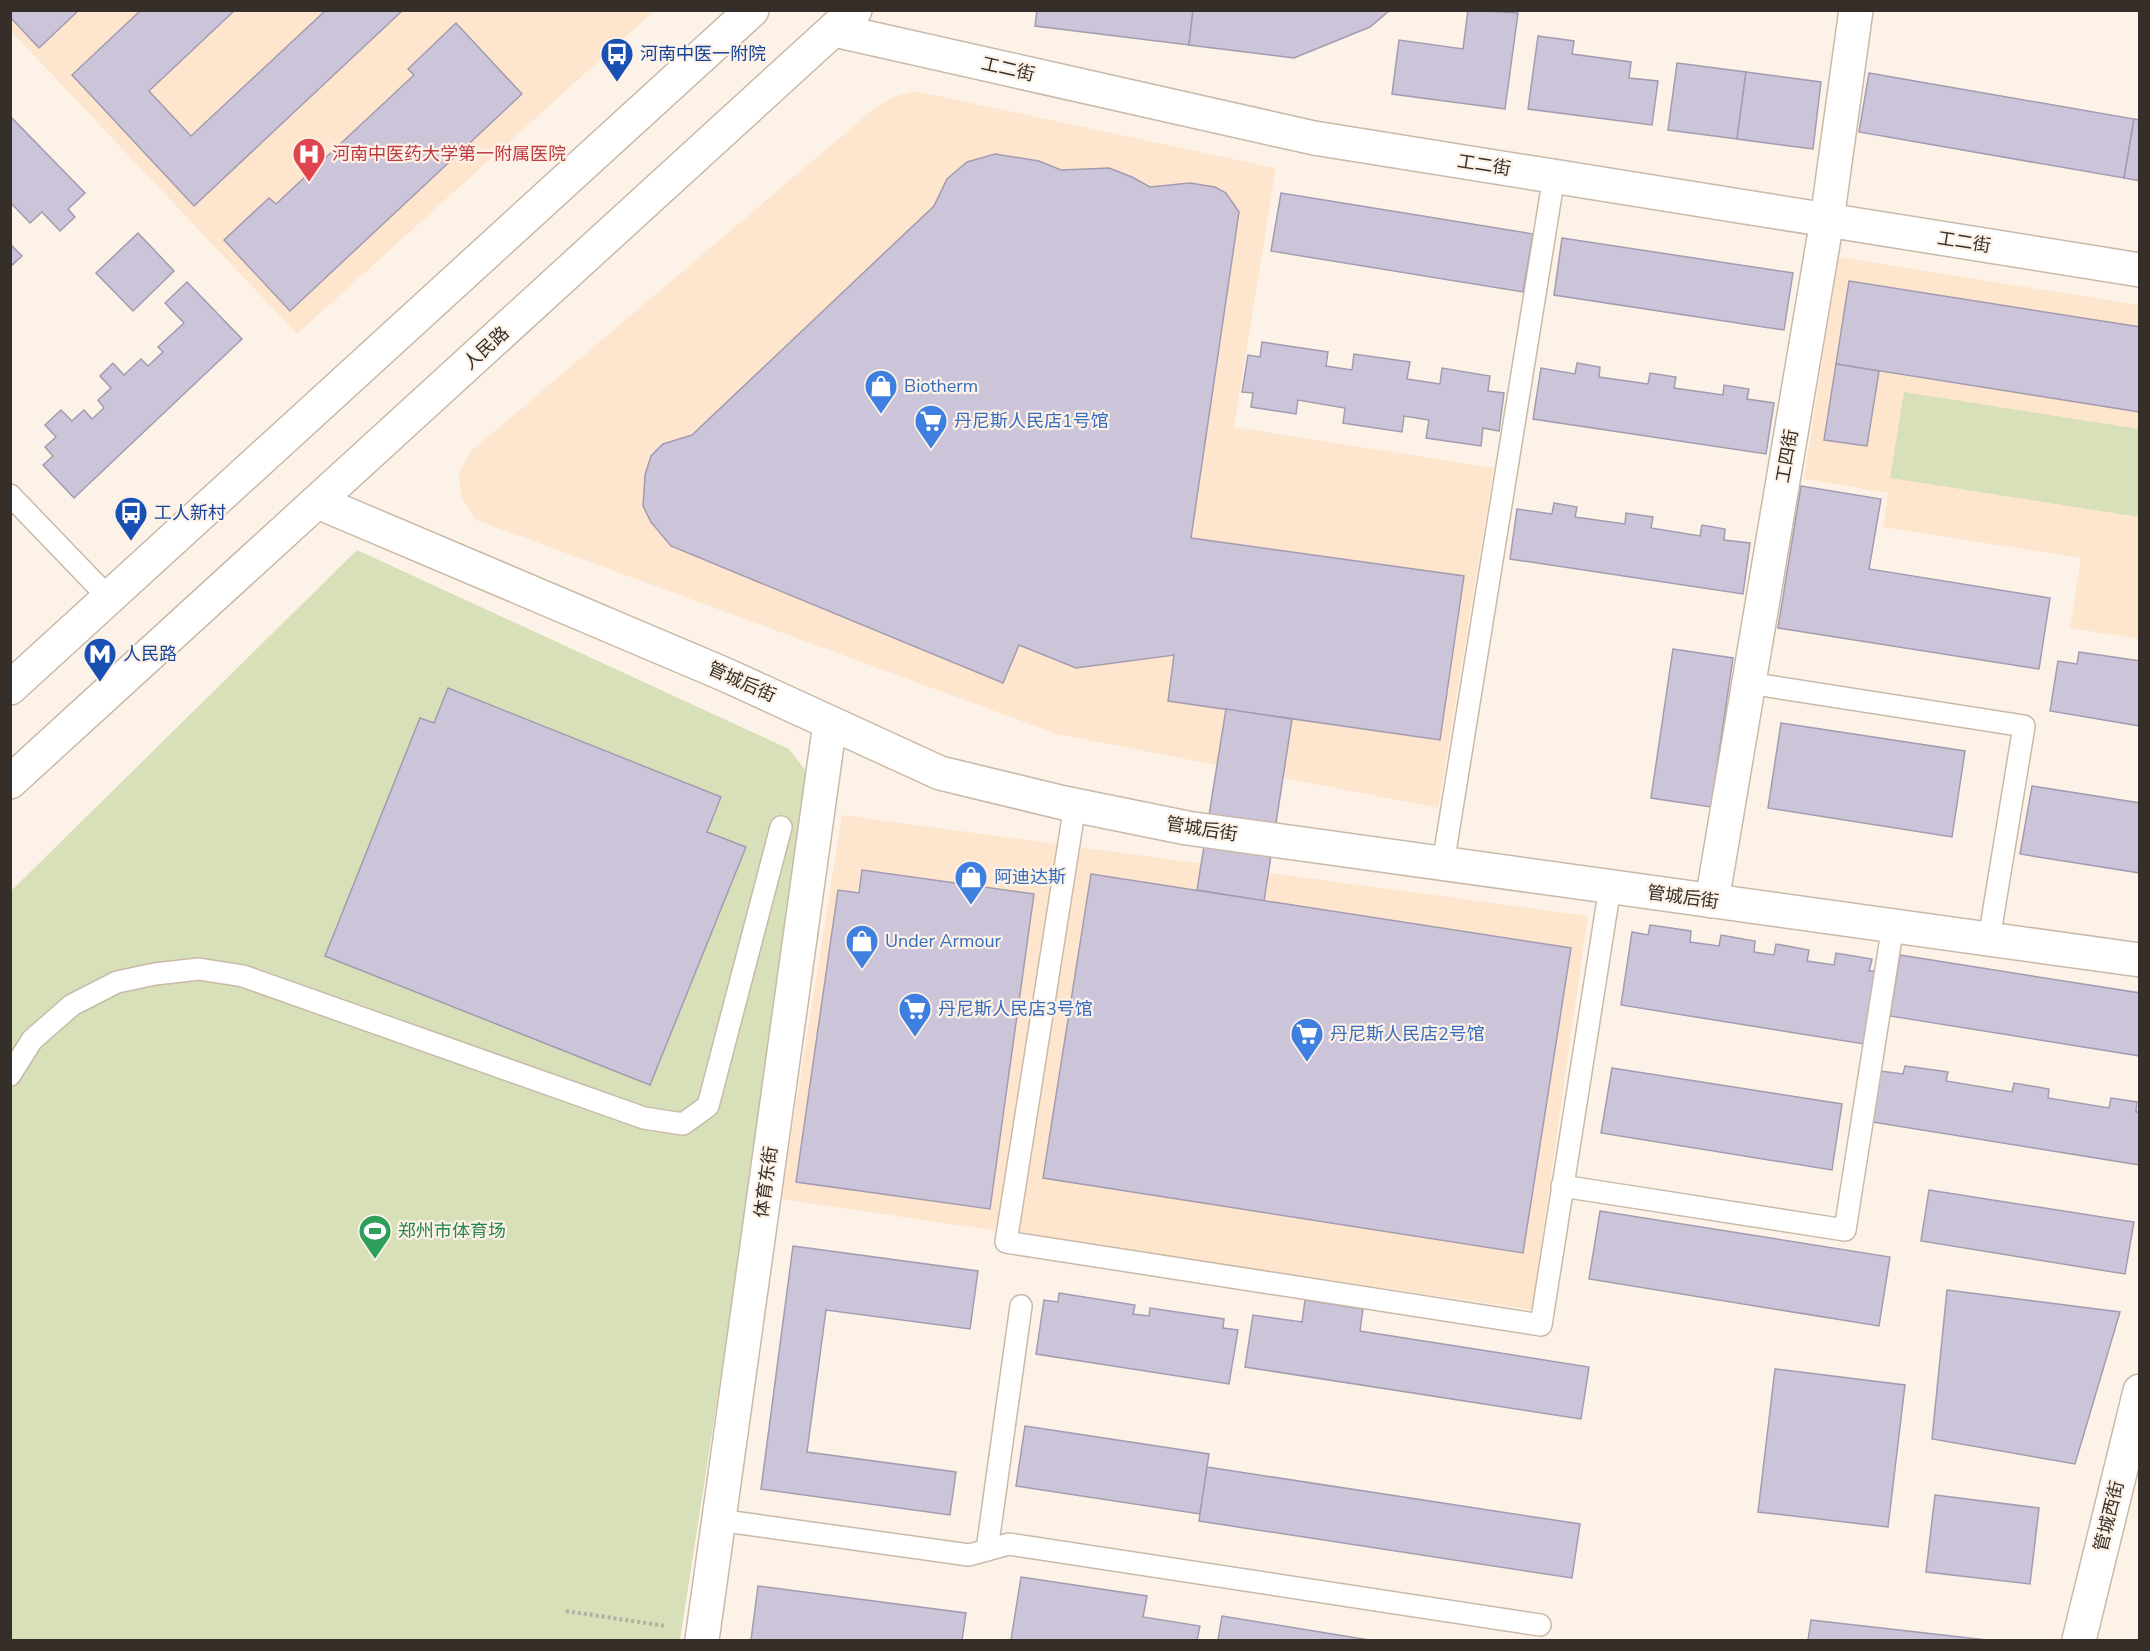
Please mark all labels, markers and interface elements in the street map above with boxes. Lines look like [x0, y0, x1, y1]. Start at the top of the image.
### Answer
bus stop icon: 河南中医一附院 [599, 36, 635, 83]
place label: 河南中医一附院 [640, 42, 766, 66]
street label: 工二街 [979, 51, 1037, 87]
hospital icon: 河南中医药大学第一附属医院 [291, 136, 327, 183]
place label: 河南中医药大学第一附属医院 [332, 142, 566, 166]
street label: 工二街 [1455, 149, 1513, 181]
street label: 工二街 [1935, 226, 1993, 258]
street label: 人民路 [458, 321, 514, 375]
shop icon: Biotherm [863, 368, 899, 415]
place label: Biotherm [904, 374, 978, 398]
supermarket icon: 丹尼斯人民店1号馆 [913, 403, 949, 450]
place label: 丹尼斯人民店1号馆 [954, 409, 1109, 433]
street label: 工四街 [1770, 427, 1804, 485]
bus stop icon: 工人新村 [113, 495, 149, 542]
place label: 工人新村 [154, 501, 226, 525]
metro station icon: 人民路 [82, 636, 118, 683]
place label: 人民路 [123, 642, 177, 666]
street label: 管城后街 [704, 656, 780, 708]
street label: 管城后街 [1165, 812, 1239, 846]
shop icon: 阿迪达斯 [953, 859, 989, 906]
place label: 阿迪达斯 [994, 865, 1066, 889]
street label: 管城后街 [1646, 880, 1720, 914]
shop icon: Under Armour [844, 923, 880, 970]
place label: Under Armour [885, 929, 1002, 953]
supermarket icon: 丹尼斯人民店3号馆 [897, 991, 933, 1038]
place label: 丹尼斯人民店3号馆 [938, 997, 1093, 1021]
supermarket icon: 丹尼斯人民店2号馆 [1289, 1016, 1325, 1063]
place label: 丹尼斯人民店2号馆 [1330, 1022, 1485, 1046]
street label: 体育东街 [749, 1145, 783, 1219]
sports icon: 郑州市体育场 [357, 1213, 393, 1260]
place label: 郑州市体育场 [398, 1219, 506, 1243]
street label: 管城西街 [2089, 1478, 2129, 1554]

